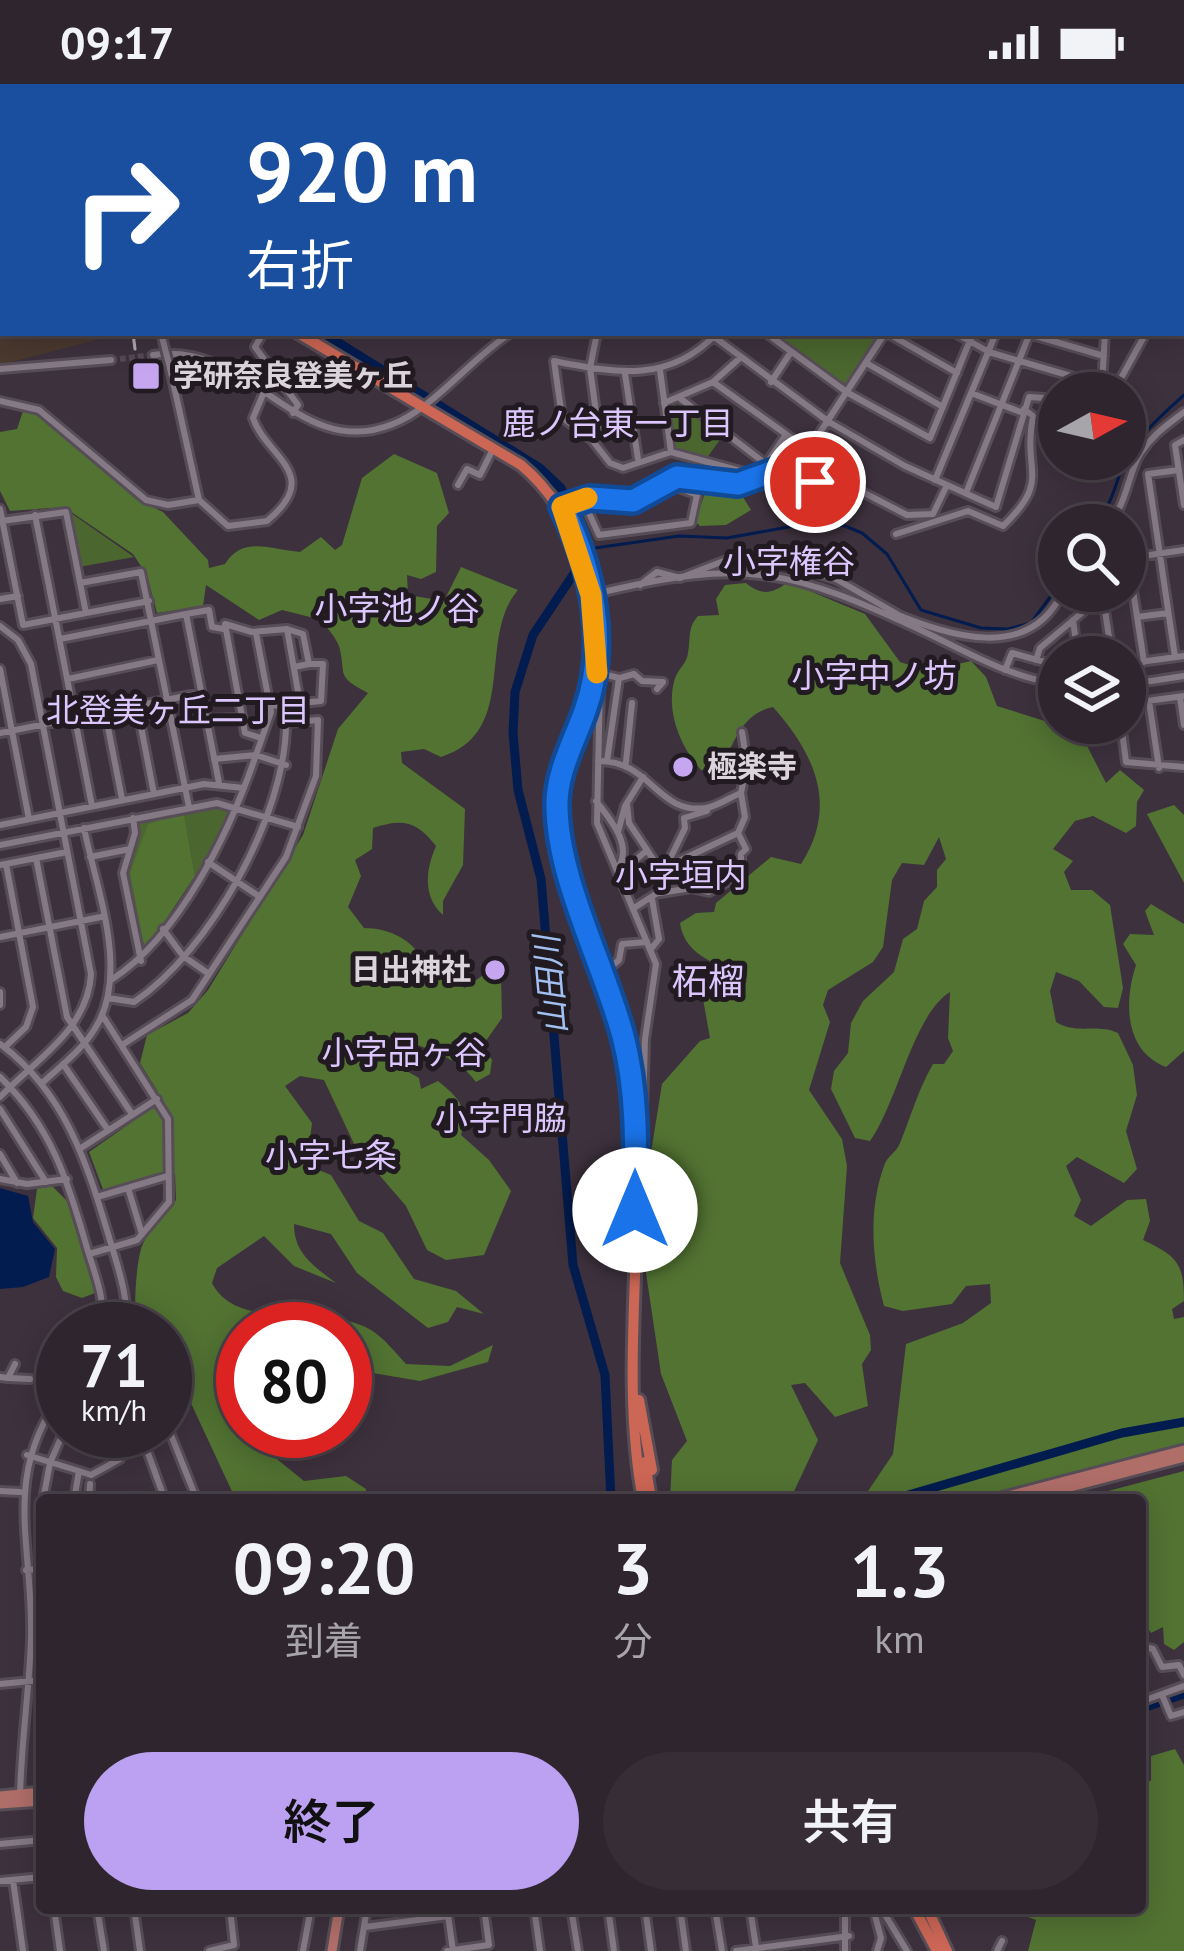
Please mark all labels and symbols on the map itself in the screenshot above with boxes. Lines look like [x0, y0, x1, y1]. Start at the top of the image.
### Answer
place label: 学研奈良登美ヶ丘 [173, 355, 413, 394]
marker: 学研奈良登美ヶ丘 [130, 360, 162, 392]
north arrow [1038, 372, 1146, 480]
district label: 鹿ノ台東一丁目 [503, 401, 734, 444]
pin [764, 431, 866, 533]
district label: 小字権谷 [723, 539, 855, 582]
district label: 小字池ノ谷 [315, 586, 480, 629]
district label: 小字中ノ坊 [792, 653, 957, 696]
district label: 北登美ヶ丘二丁目 [46, 688, 310, 731]
place label: 極楽寺 [707, 746, 797, 785]
marker: 極楽寺 [670, 754, 696, 780]
district label: 小字垣内 [615, 853, 747, 896]
water label: 山田川 [524, 931, 575, 1036]
place label: 日出神社 [351, 949, 471, 988]
marker: 日出神社 [482, 957, 508, 983]
district label: 柘榴 [672, 957, 744, 1004]
district label: 小字品ヶ谷 [322, 1030, 487, 1073]
district label: 小字門脇 [435, 1096, 567, 1139]
district label: 小字七条 [265, 1133, 397, 1176]
position arrow [572, 1147, 698, 1273]
speed limit sign: 80 [216, 1302, 372, 1458]

